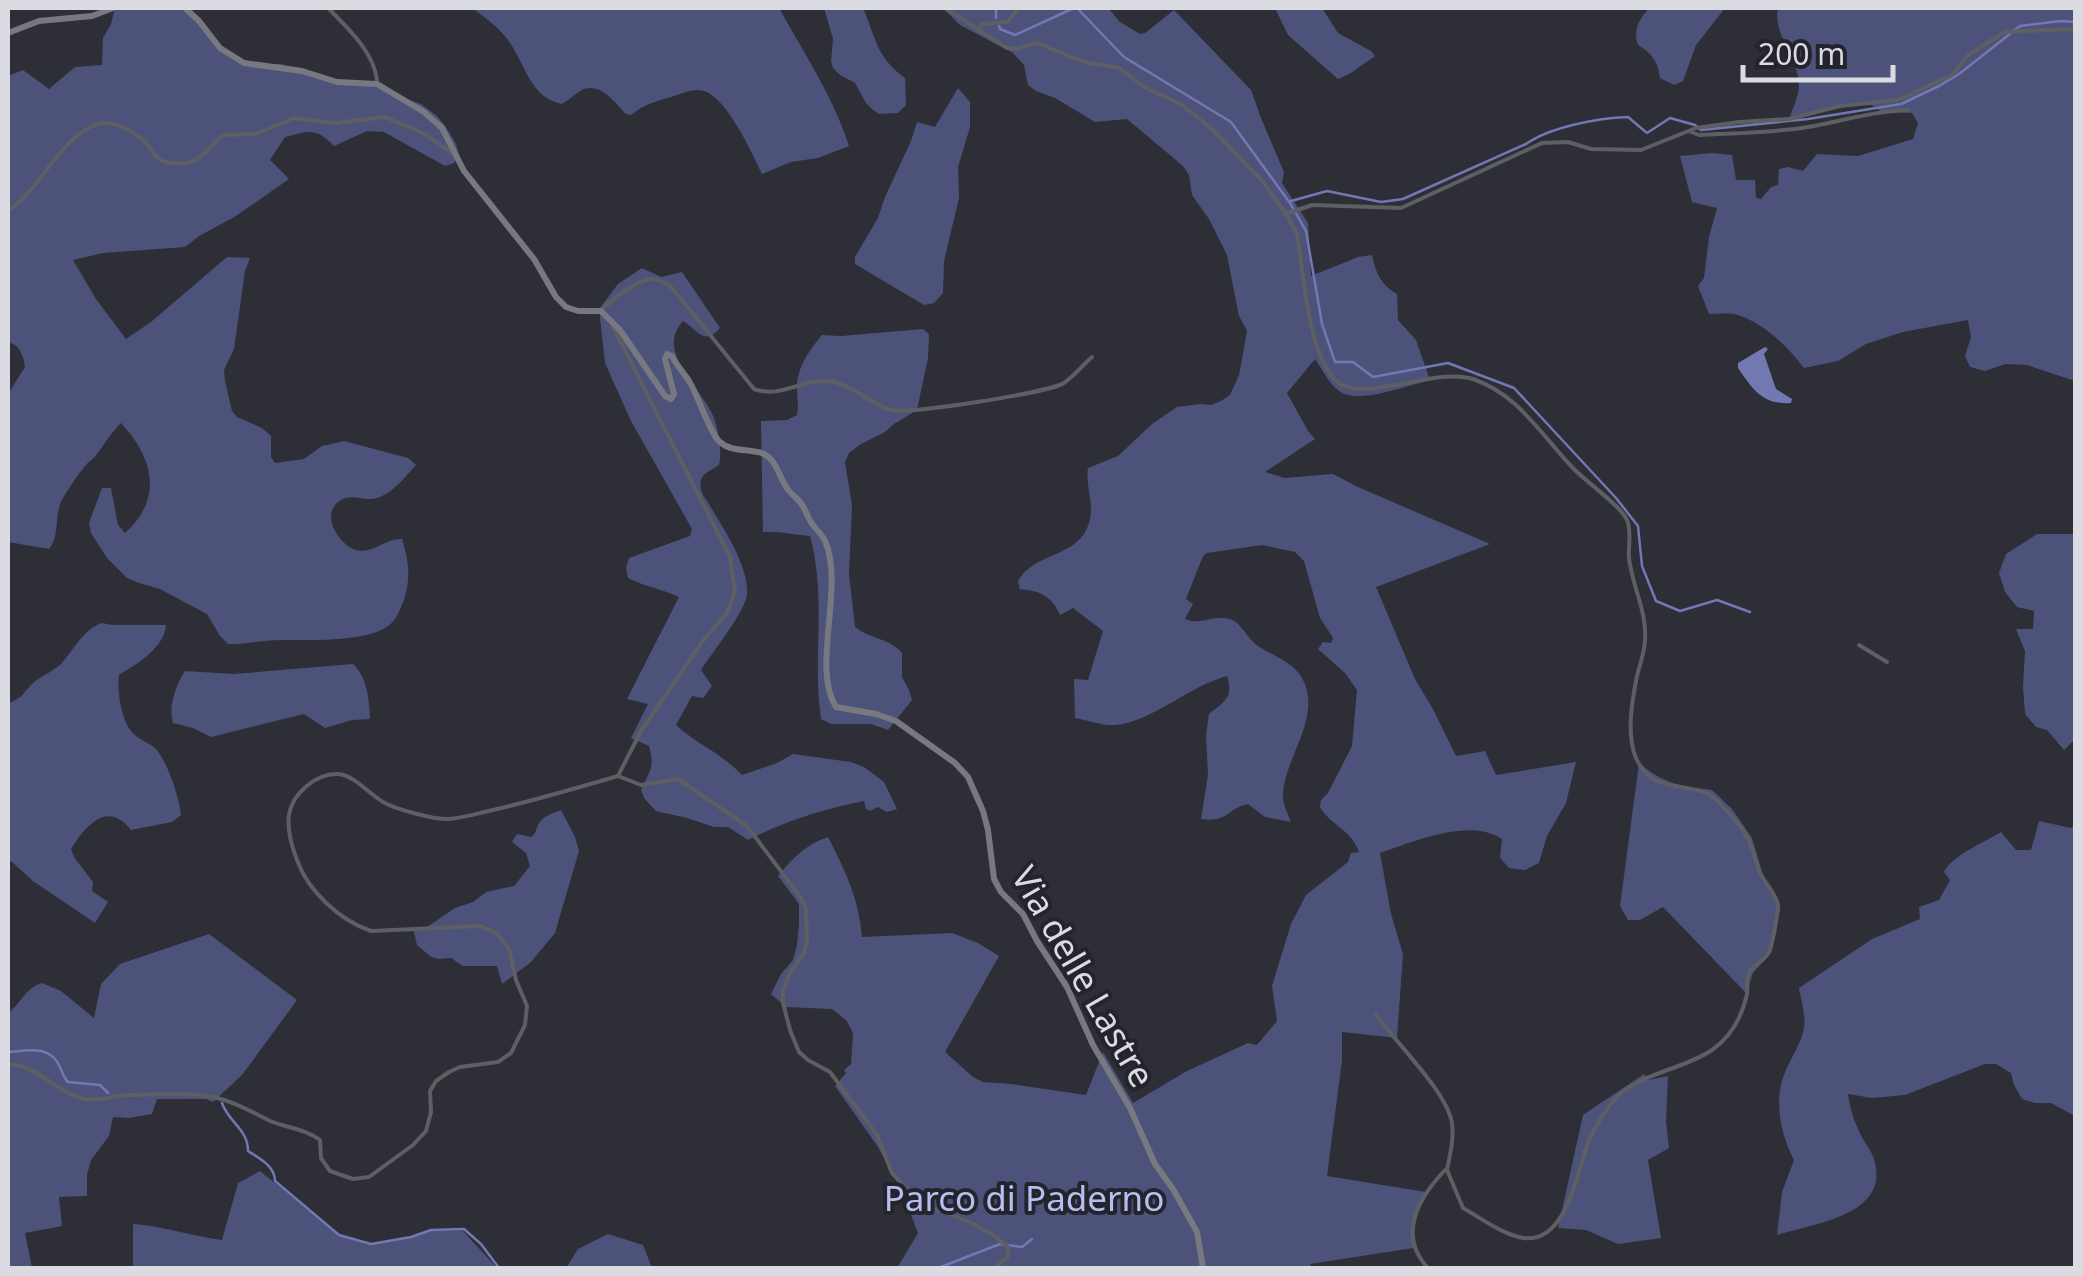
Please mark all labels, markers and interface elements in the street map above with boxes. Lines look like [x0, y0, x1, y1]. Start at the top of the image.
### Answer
scale bar [1743, 20, 1893, 82]
text: 200 m [1758, 33, 1845, 74]
street label: Via delle Lastre [1002, 857, 1166, 1095]
park label: Parco di Paderno [884, 1174, 1164, 1221]

